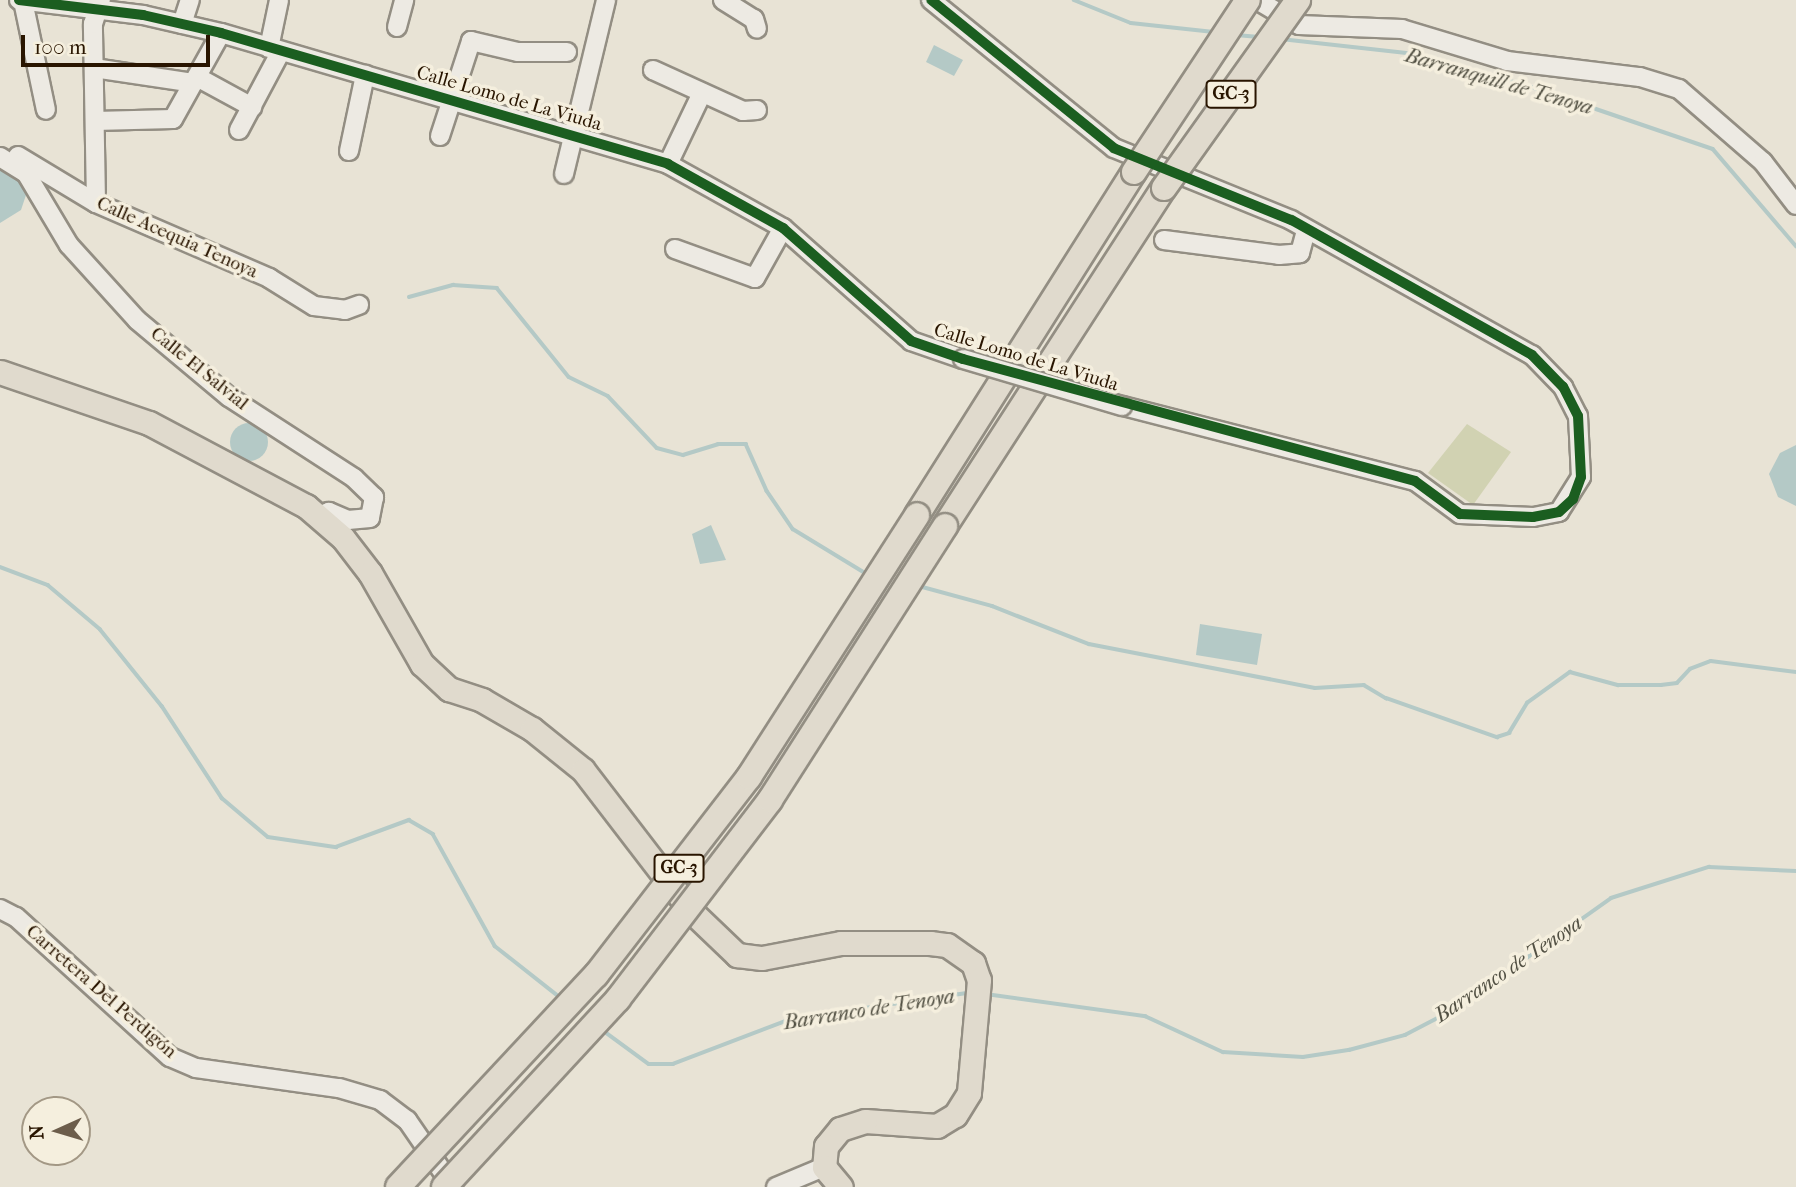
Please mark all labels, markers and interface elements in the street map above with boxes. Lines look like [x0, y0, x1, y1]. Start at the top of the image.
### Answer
scale bar [24, 21, 214, 65]
text: 100 m [34, 35, 87, 59]
water label: Barranquill de Tenoya [1402, 42, 1596, 120]
street label: Calle Lomo de La Viuda [414, 62, 604, 136]
road number: GC-3 [1205, 80, 1257, 108]
street label: Calle Acequia Tenoya [93, 192, 261, 284]
street label: Calle Lomo de La Viuda [931, 319, 1121, 397]
street label: Calle El Salvial [146, 323, 252, 415]
road number: GC-3 [653, 854, 705, 882]
water label: Barranco de Tenoya [1429, 910, 1587, 1028]
street label: Carretera Del Perdigón [21, 920, 181, 1064]
water label: Barranco de Tenoya [782, 983, 956, 1035]
north arrow [21, 1096, 91, 1166]
text: N [26, 1124, 49, 1140]

